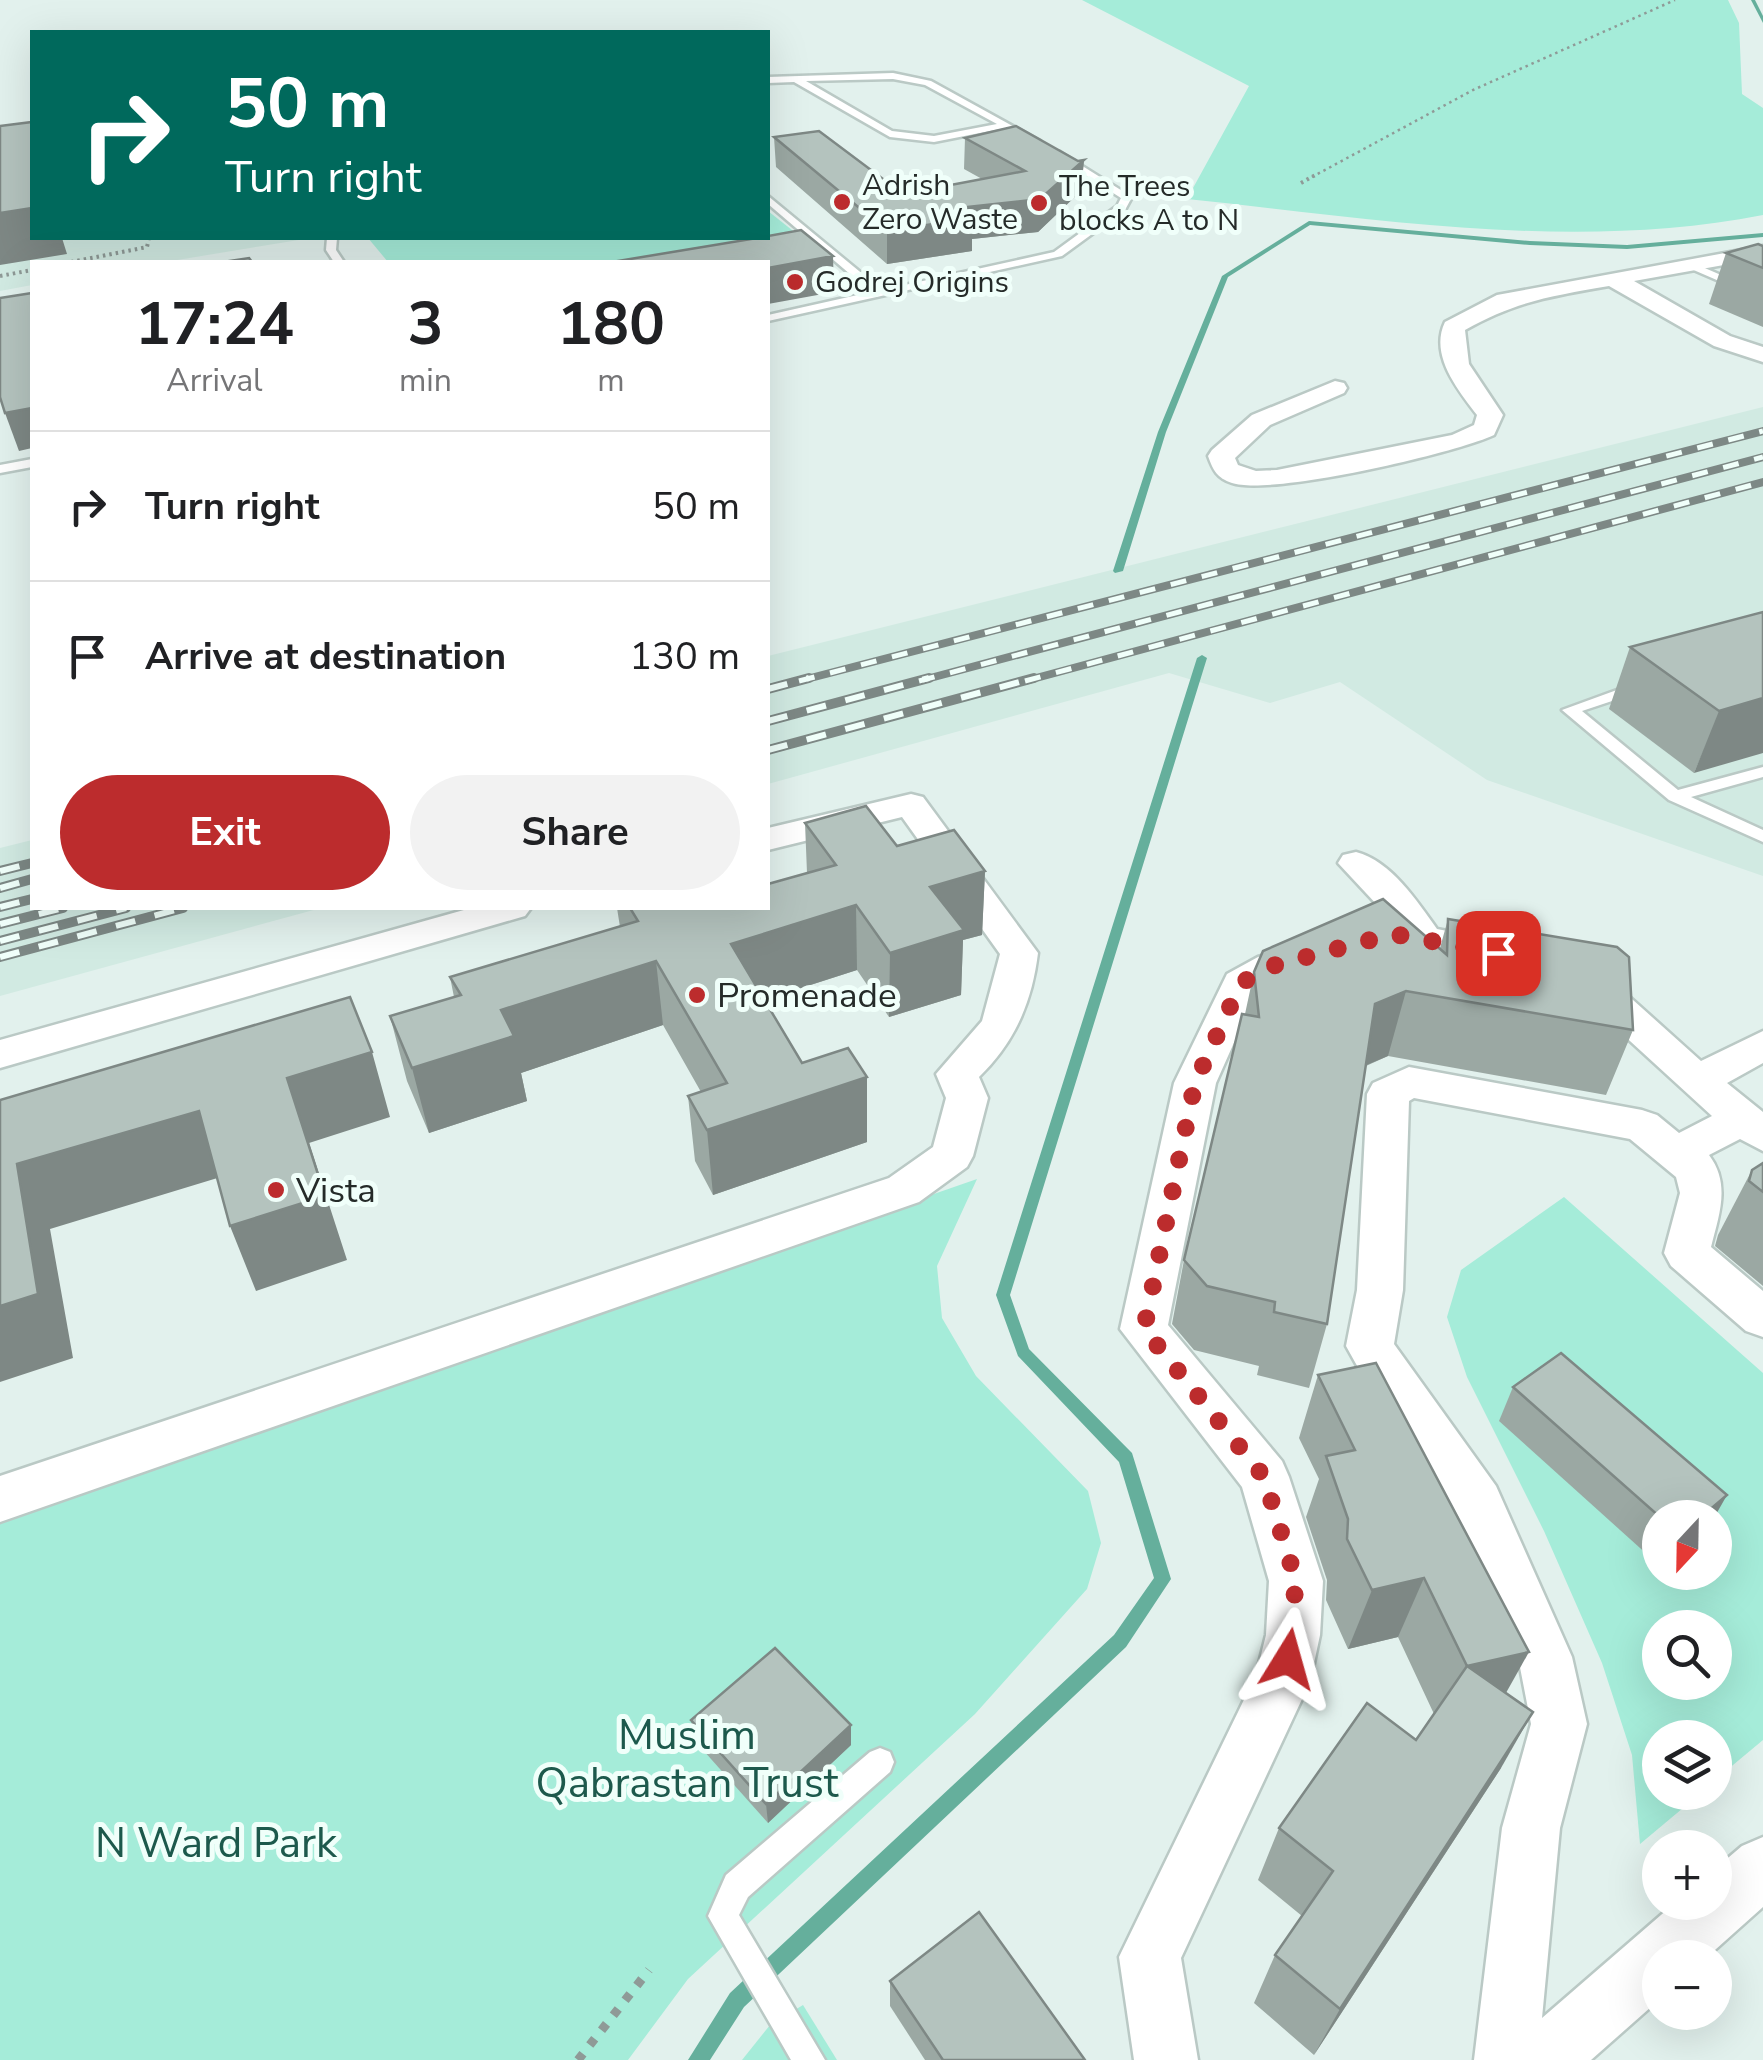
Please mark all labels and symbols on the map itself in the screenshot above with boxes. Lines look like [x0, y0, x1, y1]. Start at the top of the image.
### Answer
place label: Adrish Zero Waste [862, 165, 1018, 240]
place label: The Trees blocks A to N [1059, 166, 1239, 241]
marker: Adrish Zero Waste [831, 191, 853, 213]
marker: The Trees blocks A to N [1028, 192, 1050, 214]
place label: Godrej Origins [815, 262, 1009, 303]
marker: Godrej Origins [784, 271, 806, 293]
pin [1456, 911, 1541, 996]
place label: Promenade [717, 972, 897, 1019]
marker: Promenade [686, 984, 708, 1006]
place label: Vista [295, 1167, 376, 1214]
marker: Vista [265, 1179, 287, 1201]
north arrow [1642, 1500, 1732, 1590]
position arrow [1236, 1607, 1340, 1711]
park label: Muslim Qabrastan Trust [535, 1707, 839, 1812]
park label: N Ward Park [95, 1815, 338, 1872]

